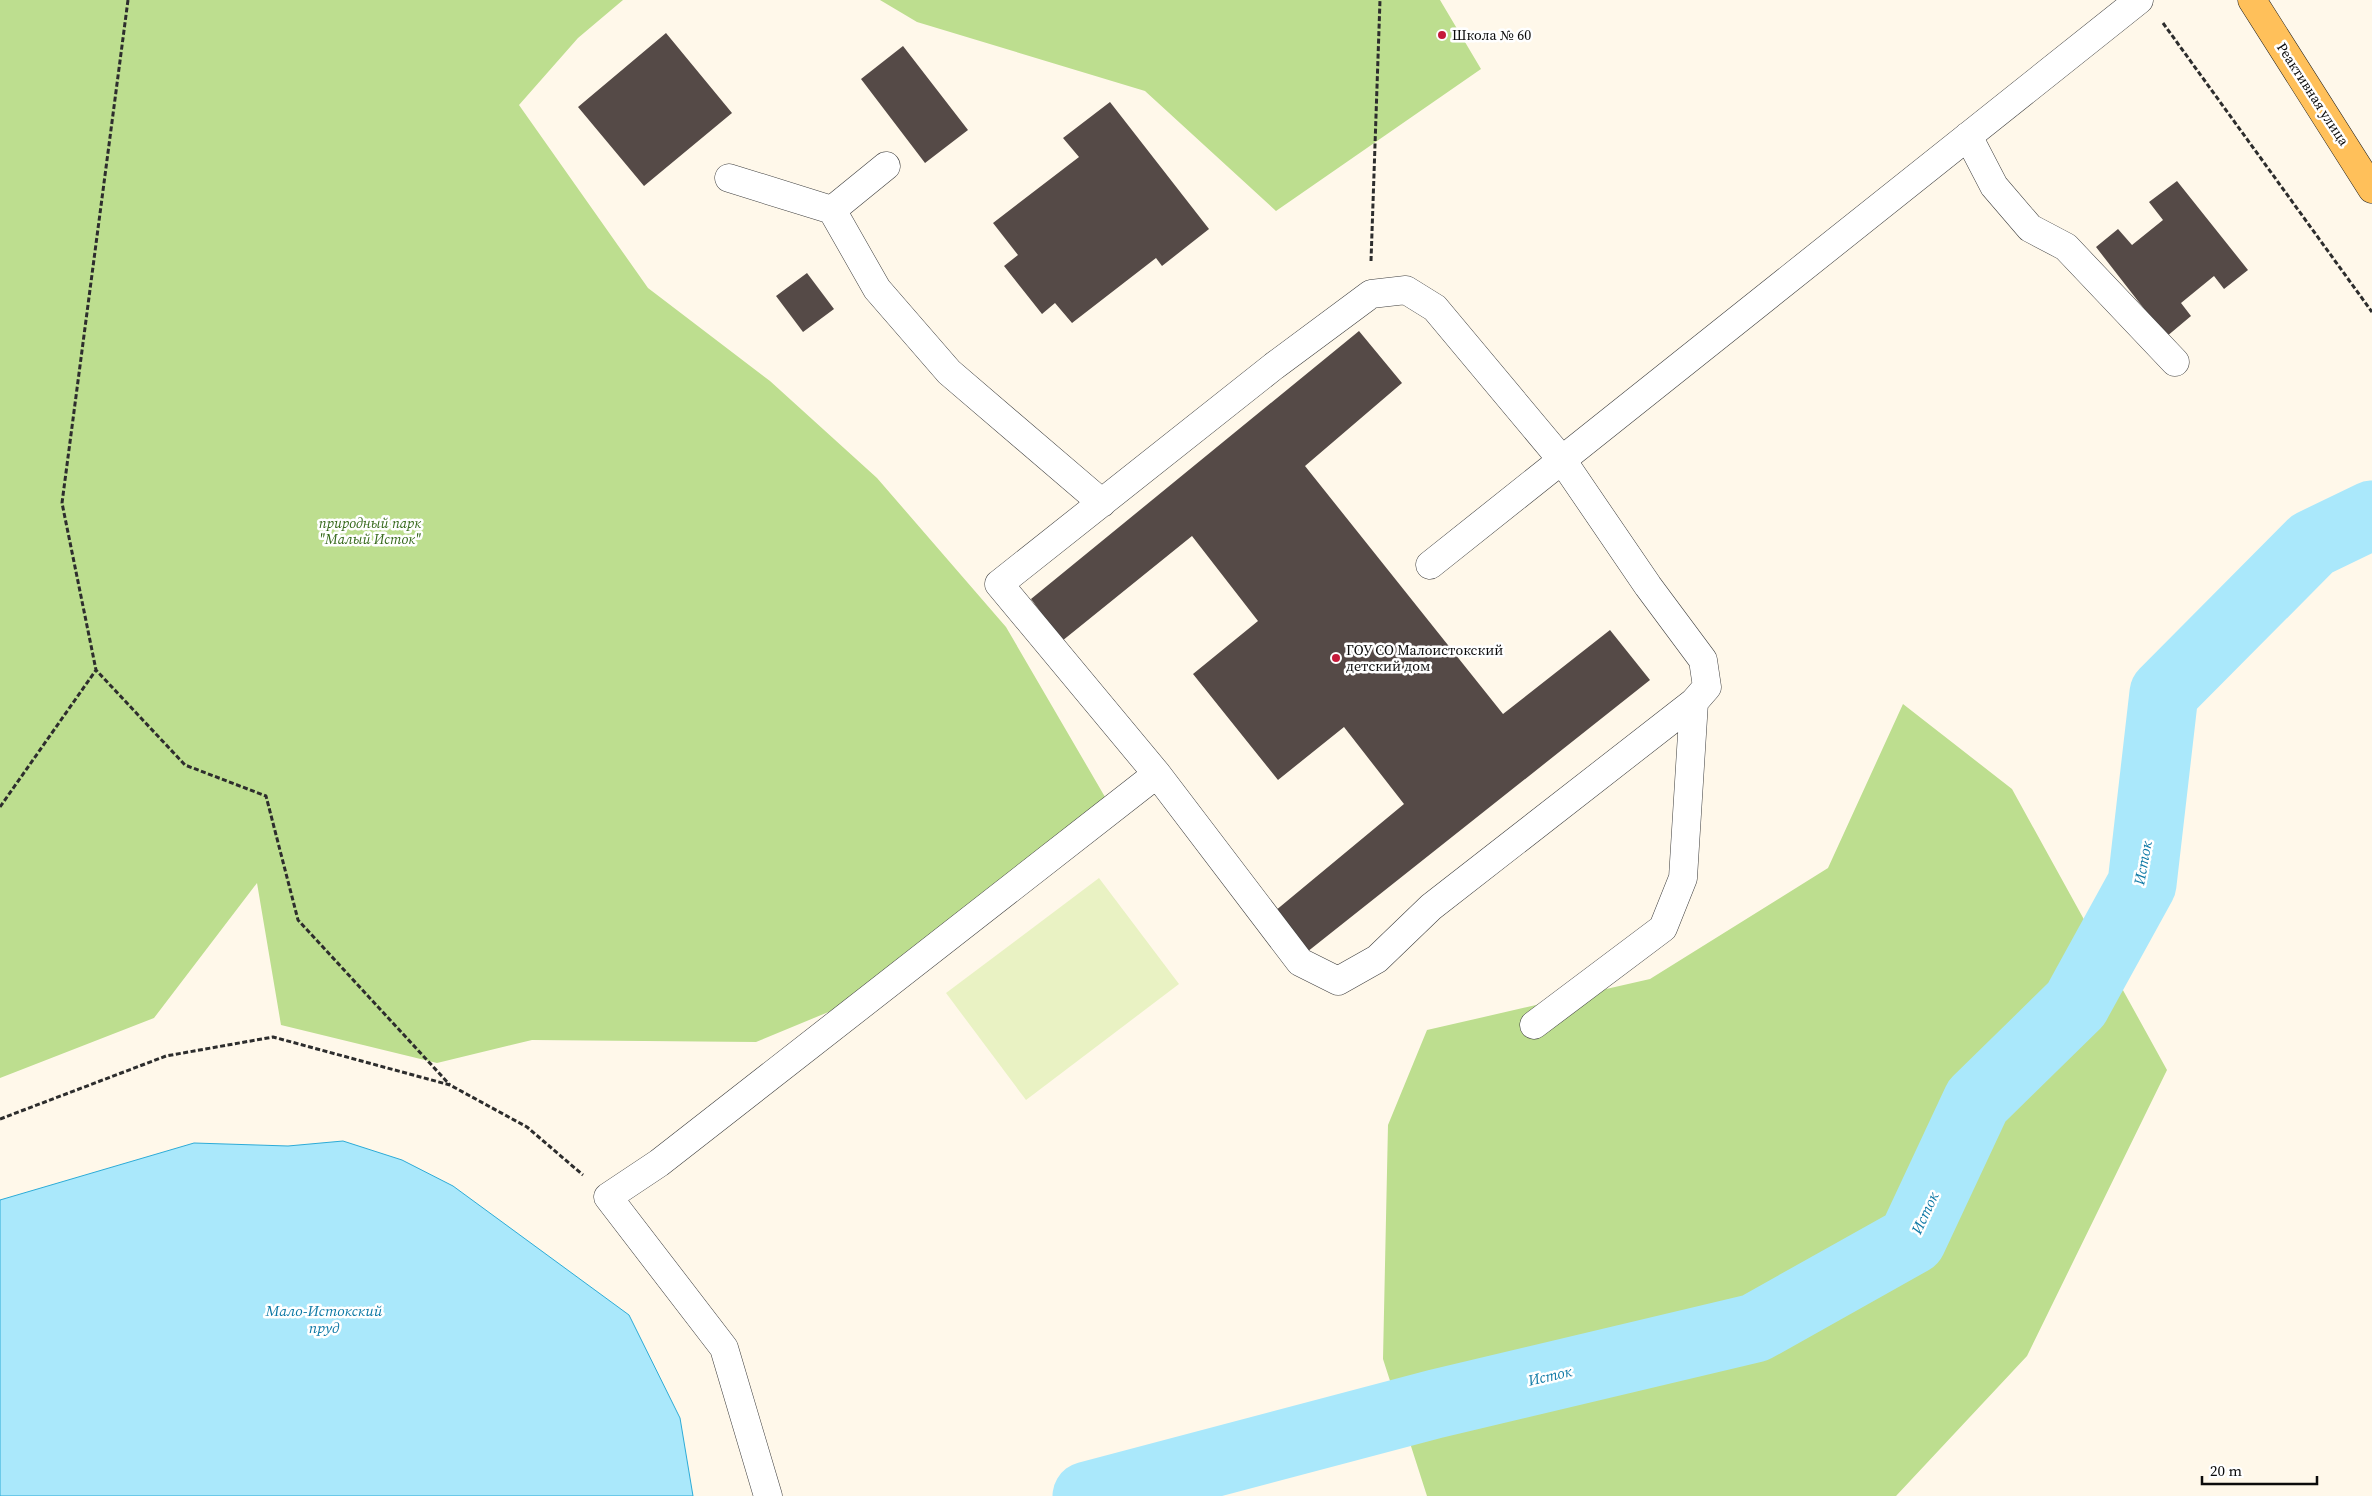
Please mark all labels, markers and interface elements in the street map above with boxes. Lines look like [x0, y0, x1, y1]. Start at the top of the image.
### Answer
place label: Школа № 60 [1452, 25, 1531, 45]
marker: Школа № 60 [1436, 29, 1448, 41]
street label: Реактивная улица [2272, 38, 2354, 150]
park label: природный парк "Малый Исток" [319, 513, 421, 549]
place label: ГОУ СО Малоистокский детский дом [1346, 640, 1503, 676]
marker: ГОУ СО Малоистокский детский дом [1330, 652, 1342, 664]
water label: Исток [2128, 839, 2157, 888]
water label: Исток [1905, 1188, 1944, 1238]
water label: Мало-Истокский пруд [265, 1300, 383, 1338]
water label: Исток [1525, 1360, 1574, 1391]
scale bar [2202, 1454, 2317, 1486]
text: 20 m [2210, 1460, 2242, 1481]

